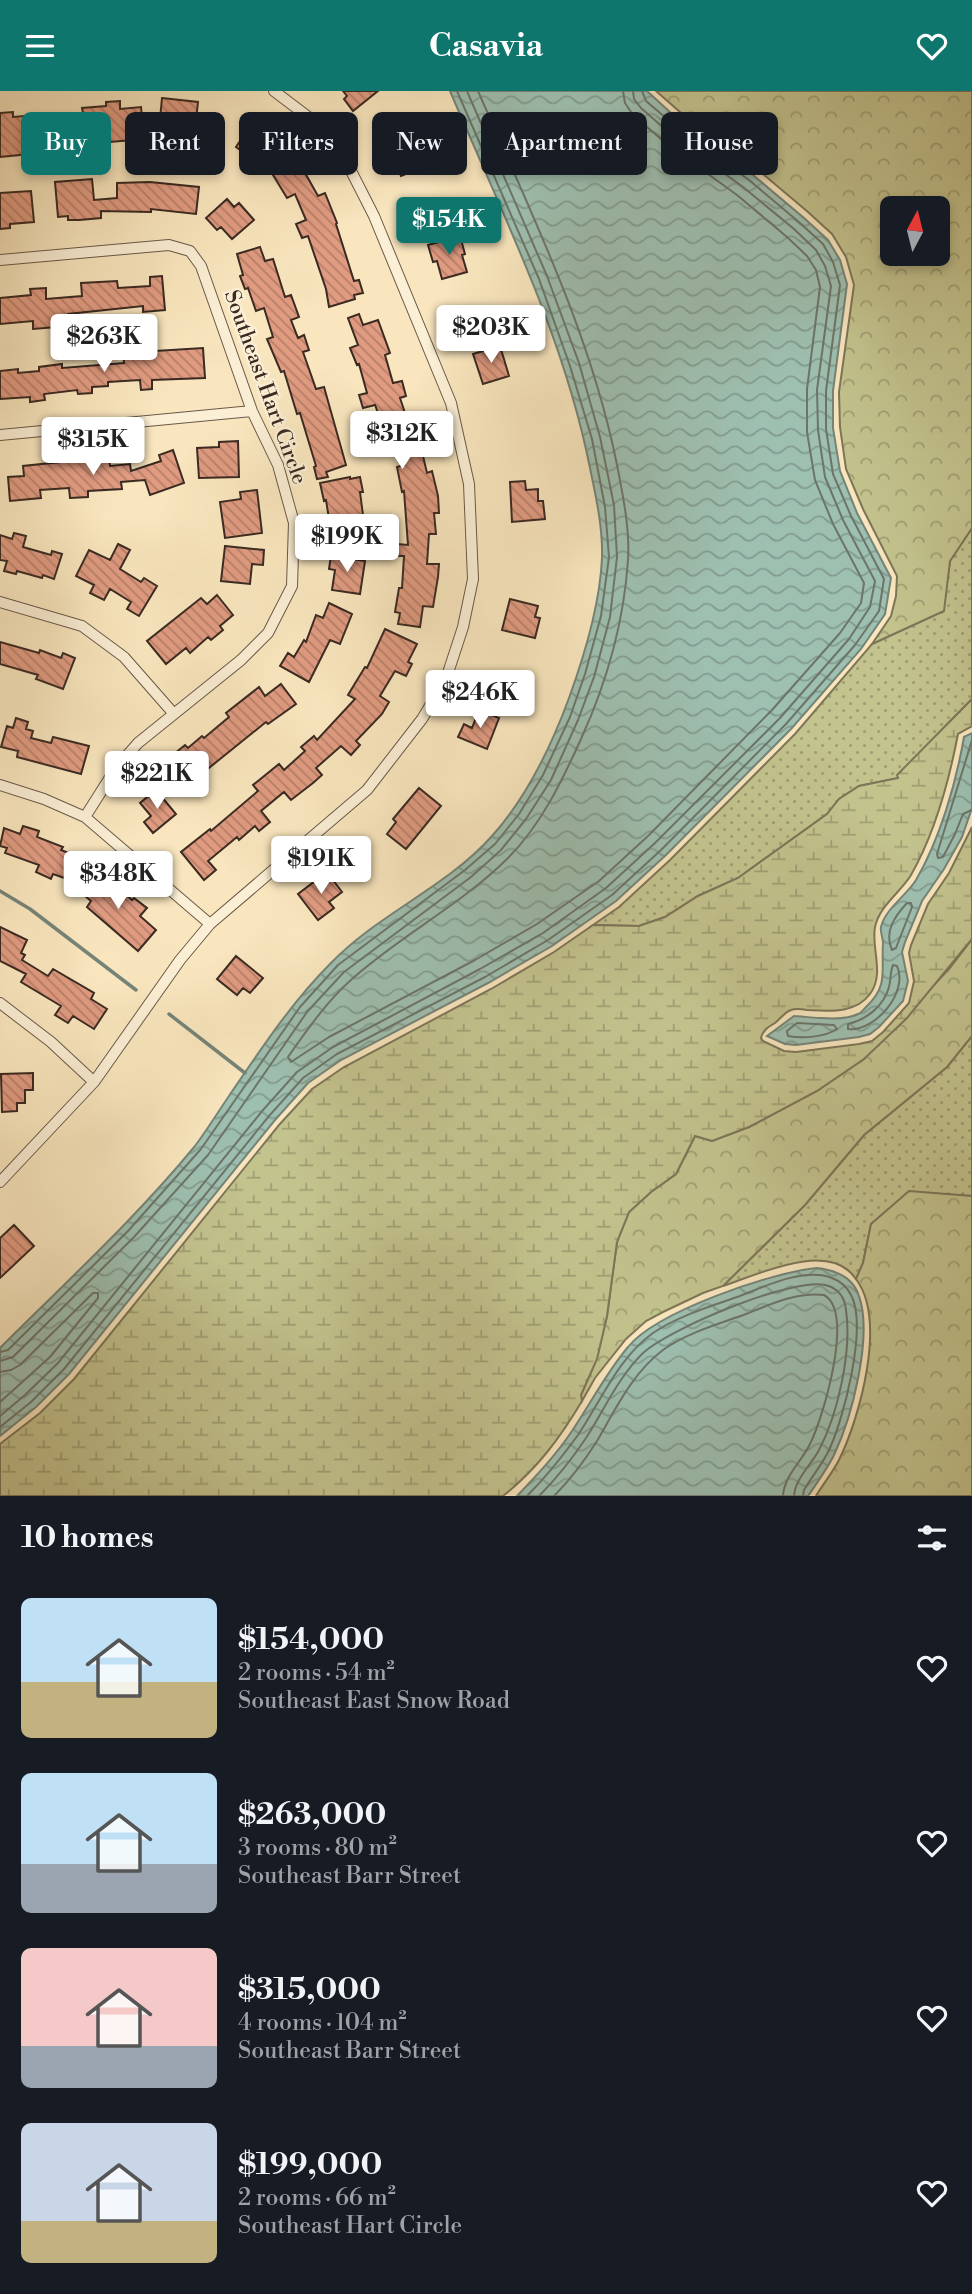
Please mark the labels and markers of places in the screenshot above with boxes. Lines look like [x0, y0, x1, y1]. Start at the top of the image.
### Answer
pin: $154K [400, 197, 498, 257]
pin: $203K [442, 306, 540, 365]
pin: $263K [55, 315, 153, 374]
pin: $312K [353, 411, 451, 471]
pin: $315K [44, 417, 142, 477]
pin: $199K [298, 515, 396, 574]
pin: $246K [431, 671, 529, 730]
pin: $221K [108, 751, 206, 811]
pin: $191K [272, 837, 370, 896]
pin: $348K [69, 851, 167, 911]

